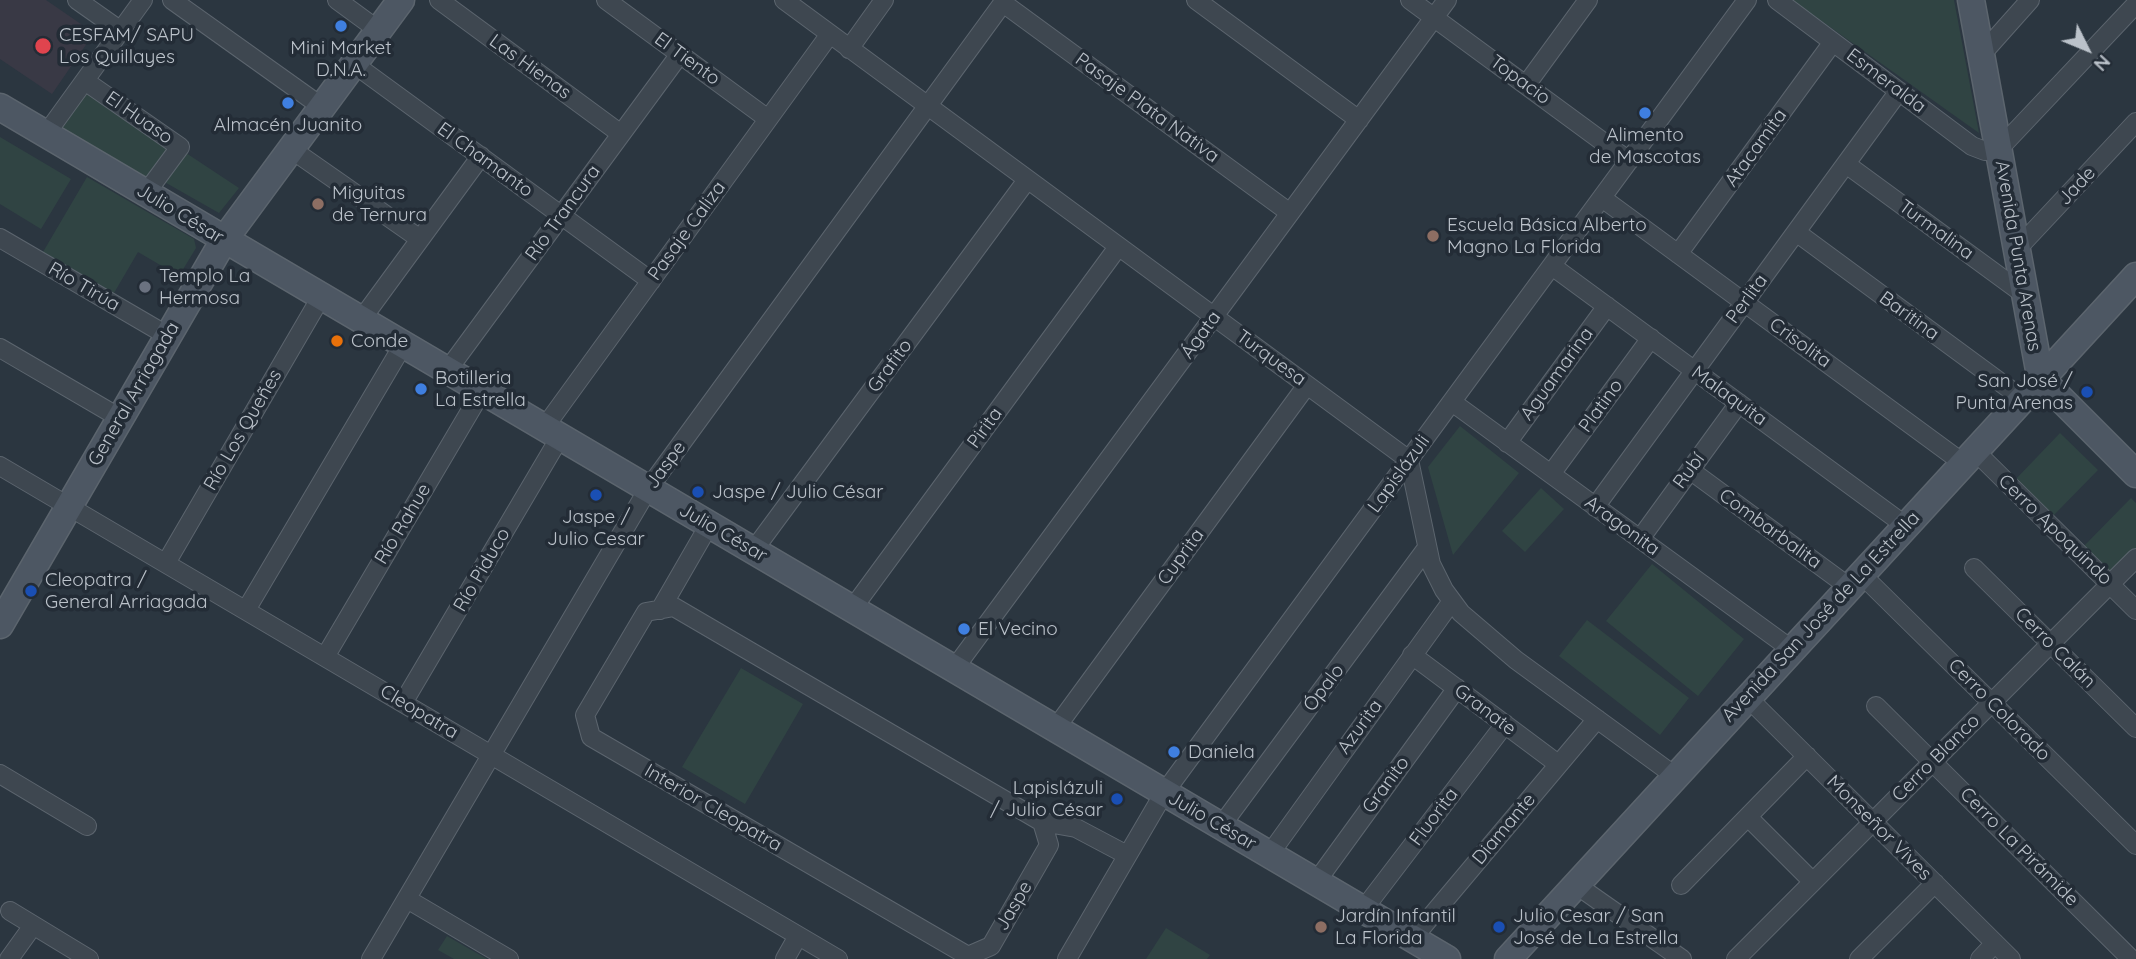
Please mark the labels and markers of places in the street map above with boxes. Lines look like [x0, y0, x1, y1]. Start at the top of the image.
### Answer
marker: Mini Market D.N.A. [333, 18, 349, 34]
place label: CESFAM/ SAPU Los Quillayes [59, 24, 194, 68]
marker: CESFAM/ SAPU Los Quillayes [33, 36, 53, 56]
place label: Mini Market D.N.A. [290, 37, 392, 81]
marker: Almacén Juanito [280, 95, 296, 111]
marker: Alimento de Mascotas [1637, 105, 1653, 121]
place label: Almacén Juanito [214, 114, 362, 136]
place label: Alimento de Mascotas [1589, 124, 1701, 168]
place label: Miguitas de Ternura [332, 182, 427, 226]
marker: Miguitas de Ternura [310, 196, 326, 212]
place label: Escuela Básica Alberto Magno La Florida [1447, 214, 1647, 258]
marker: Escuela Básica Alberto Magno La Florida [1425, 228, 1441, 244]
place label: Templo La Hermosa [159, 265, 250, 309]
marker: Templo La Hermosa [137, 279, 153, 295]
place label: Conde [351, 330, 408, 352]
marker: Conde [329, 333, 345, 349]
place label: Botilleria La Estrella [435, 367, 526, 411]
place label: San José / Punta Arenas [1956, 370, 2073, 414]
marker: Botilleria La Estrella [413, 381, 429, 397]
marker: San José / Punta Arenas [2079, 384, 2095, 400]
place label: Jaspe / Julio César [712, 481, 884, 503]
marker: Jaspe / Julio César [690, 484, 706, 500]
marker: Jaspe / Julio Cesar [588, 487, 604, 503]
place label: Jaspe / Julio Cesar [547, 506, 645, 550]
place label: Cleopatra / General Arriagada [45, 569, 208, 613]
marker: Cleopatra / General Arriagada [23, 583, 39, 599]
place label: El Vecino [978, 618, 1058, 640]
marker: El Vecino [956, 621, 972, 637]
place label: Daniela [1188, 741, 1255, 763]
marker: Daniela [1166, 744, 1182, 760]
place label: Lapislázuli / Julio César [990, 777, 1103, 821]
marker: Lapislázuli / Julio César [1109, 791, 1125, 807]
place label: Jardín Infantil La Florida [1335, 905, 1456, 949]
place label: Julio Cesar / San José de La Estrella [1513, 905, 1678, 949]
marker: Jardín Infantil La Florida [1313, 919, 1329, 935]
marker: Julio Cesar / San José de La Estrella [1491, 919, 1507, 935]

